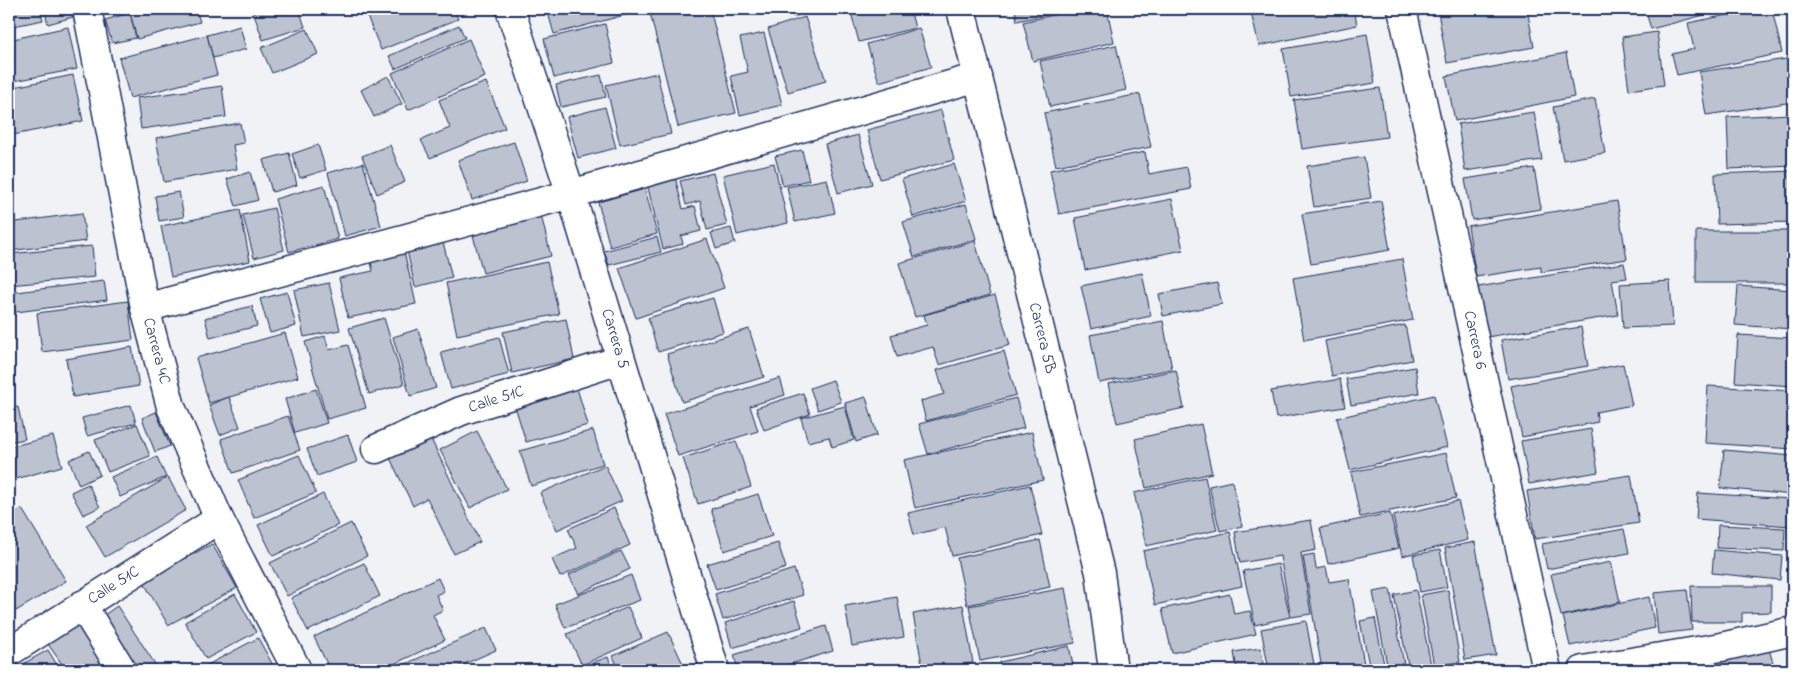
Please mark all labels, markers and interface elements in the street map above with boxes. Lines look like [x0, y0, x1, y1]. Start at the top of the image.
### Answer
street label: Carrera 5B [1022, 300, 1062, 376]
street label: Carrera 5 [594, 306, 635, 372]
street label: Carrera 6 [1457, 309, 1493, 372]
street label: Carrera 4C [136, 315, 177, 387]
street label: Calle 51C [465, 380, 527, 420]
street label: Calle 51C [83, 560, 144, 611]

